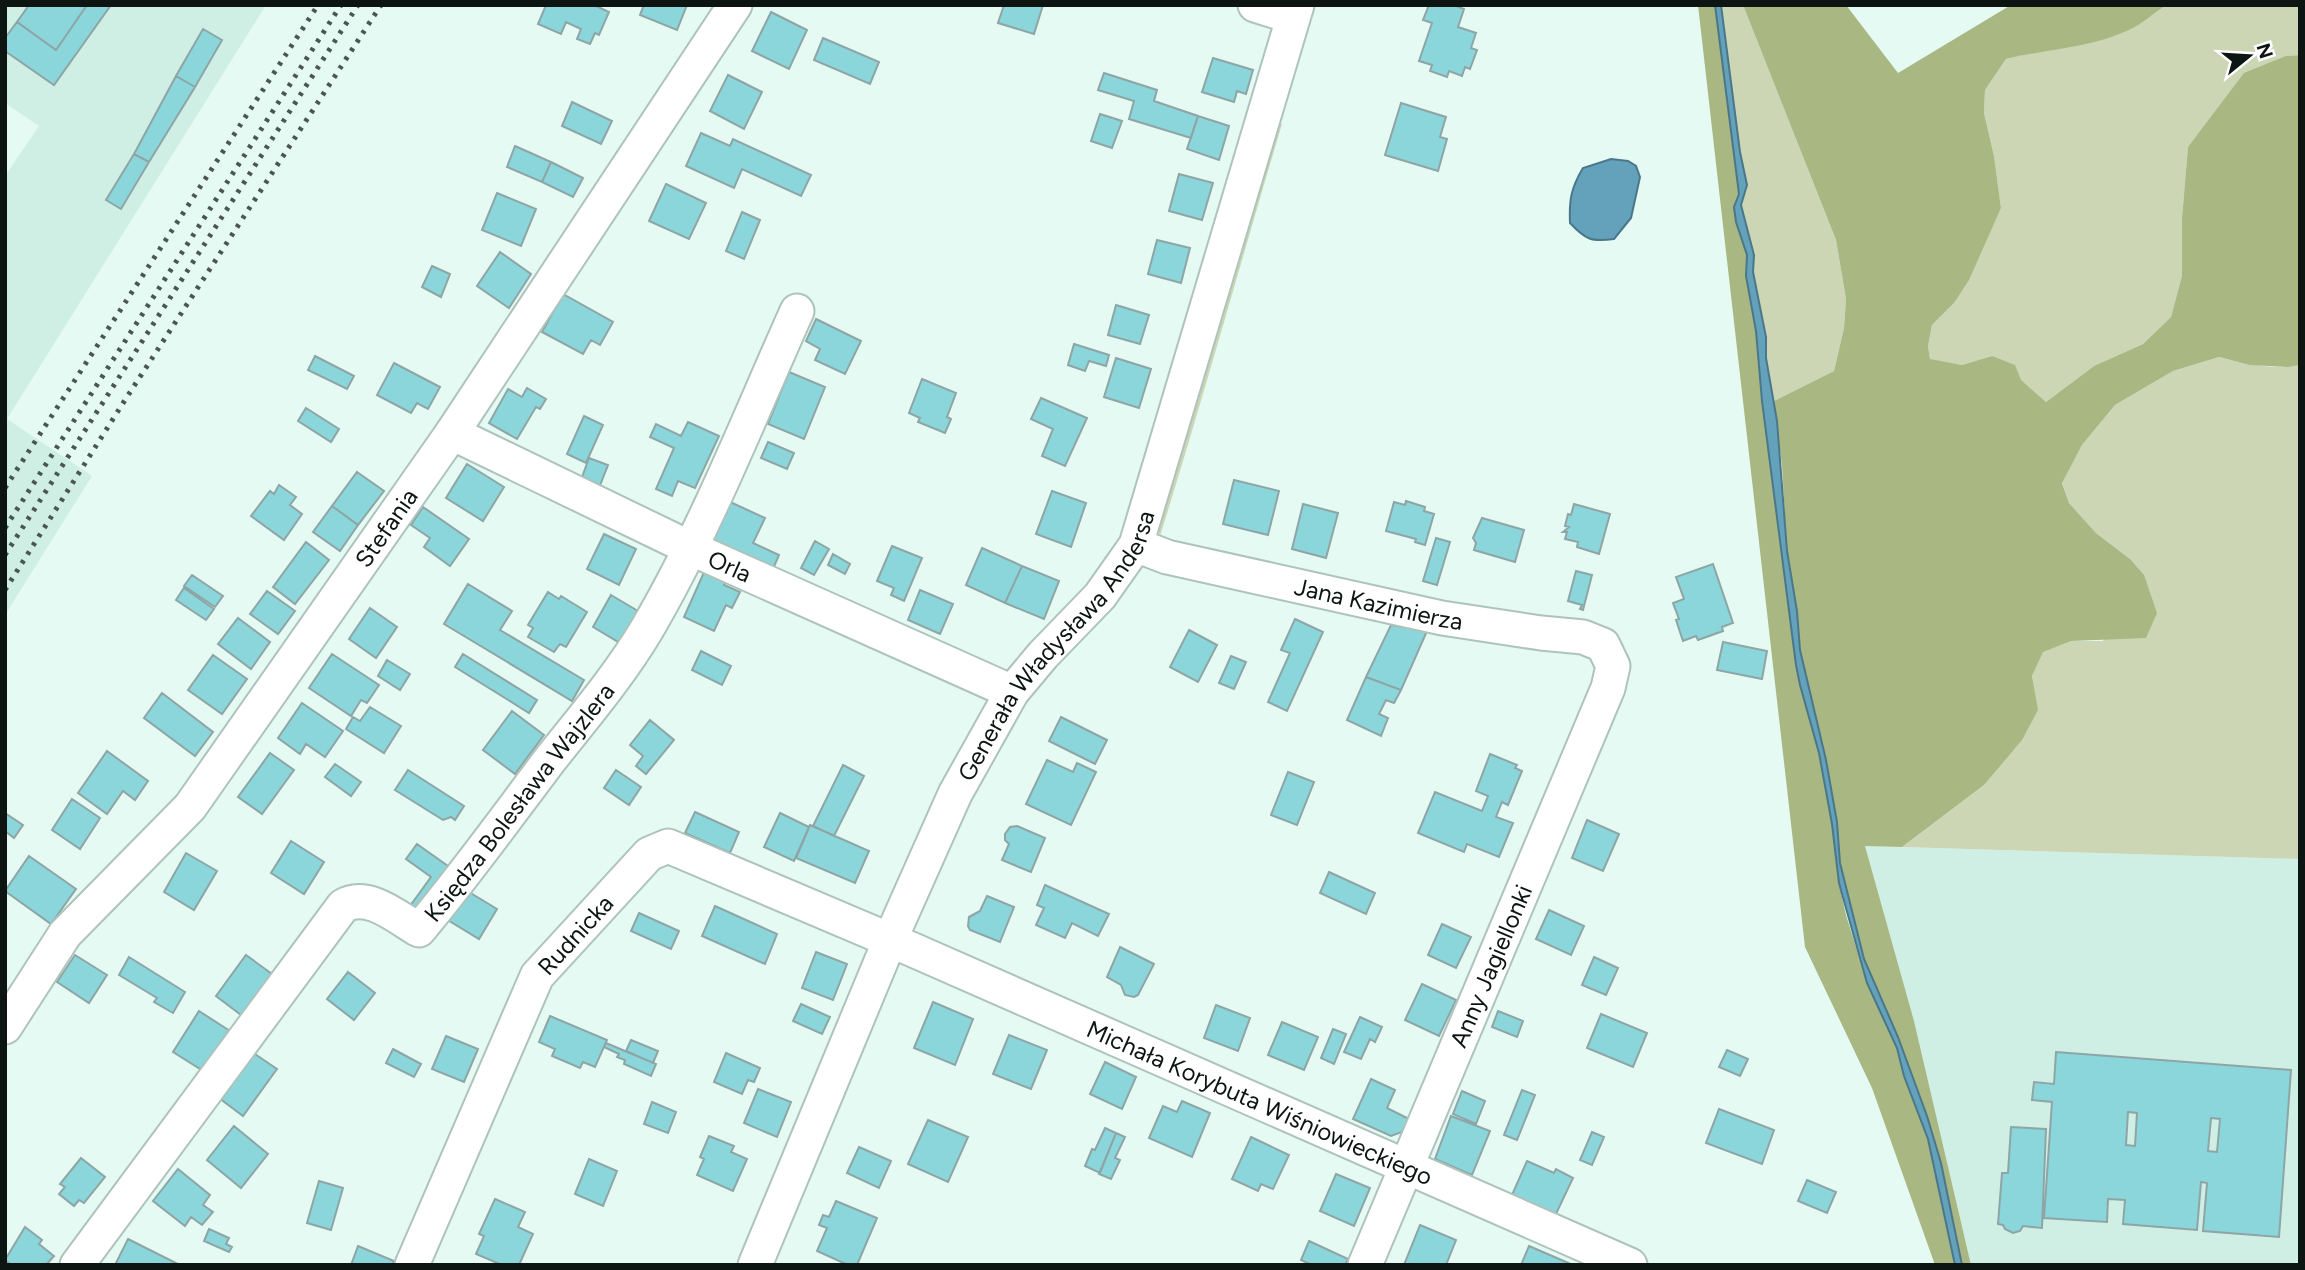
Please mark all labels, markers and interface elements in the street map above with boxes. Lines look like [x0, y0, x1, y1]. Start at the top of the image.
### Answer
north arrow [2214, 21, 2284, 91]
text: N [2251, 40, 2278, 61]
street label: Stefania [348, 483, 423, 572]
street label: Generała Władysława Andersa [951, 507, 1160, 786]
street label: Orla [704, 544, 756, 588]
street label: Jana Kazimierza [1292, 571, 1465, 635]
street label: Księdza Bolesława Wajzlera [418, 677, 620, 927]
street label: Anny Jagiellonki [1444, 880, 1538, 1052]
street label: Rudnicka [531, 889, 619, 981]
street label: Michała Korybuta Wiśniowieckiego [1082, 1014, 1437, 1191]

